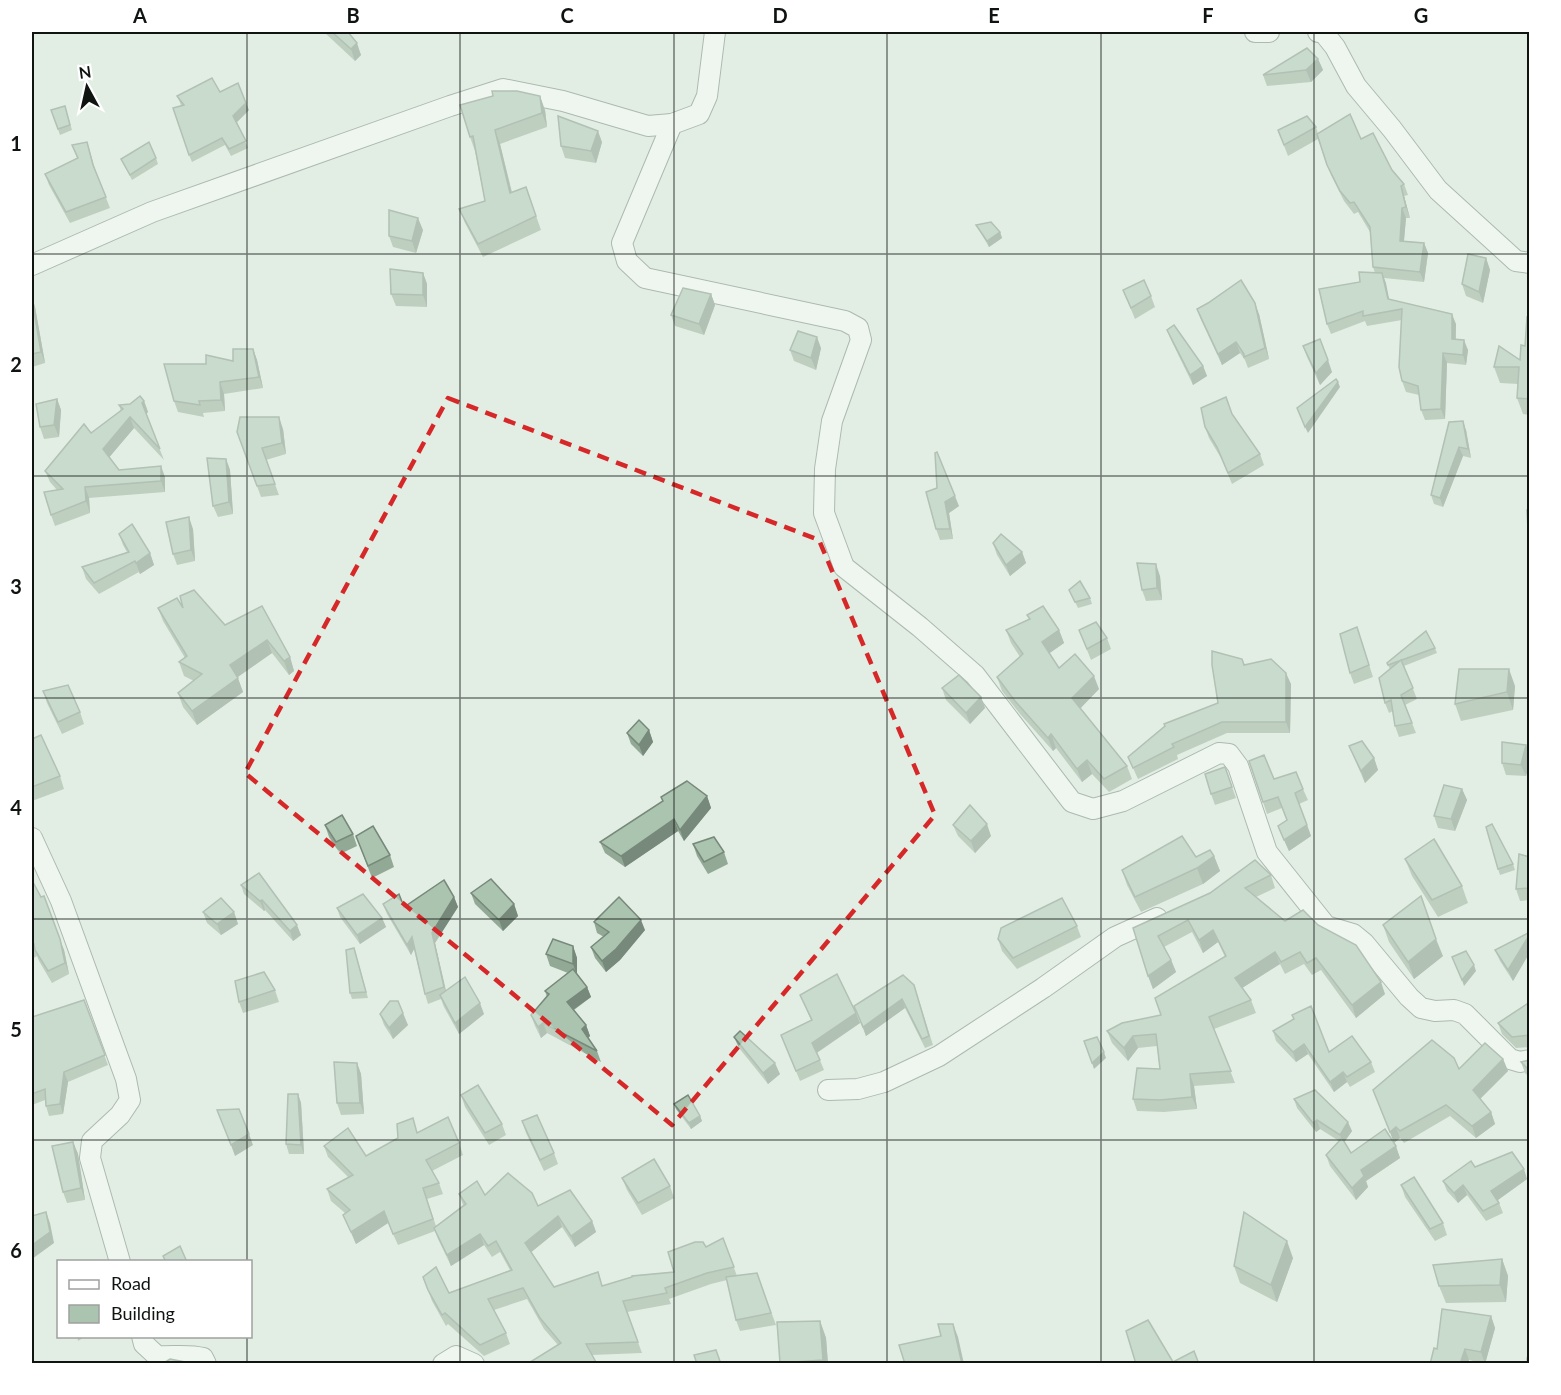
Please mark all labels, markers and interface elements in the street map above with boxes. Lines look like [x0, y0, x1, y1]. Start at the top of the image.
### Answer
text: A [132, 3, 147, 27]
text: B [346, 3, 360, 27]
text: C [560, 3, 574, 27]
text: D [772, 3, 788, 27]
text: E [988, 3, 1000, 27]
text: F [1202, 3, 1214, 27]
text: G [1414, 3, 1428, 27]
north arrow [57, 57, 117, 117]
text: N [77, 61, 92, 82]
text: 1 [10, 131, 22, 155]
text: 2 [10, 352, 22, 376]
text: 3 [10, 574, 22, 598]
text: 4 [10, 795, 22, 819]
text: 5 [10, 1017, 22, 1041]
text: 6 [10, 1238, 22, 1262]
legend [57, 1260, 252, 1338]
text: Road [111, 1272, 151, 1294]
text: Building [111, 1302, 175, 1324]

